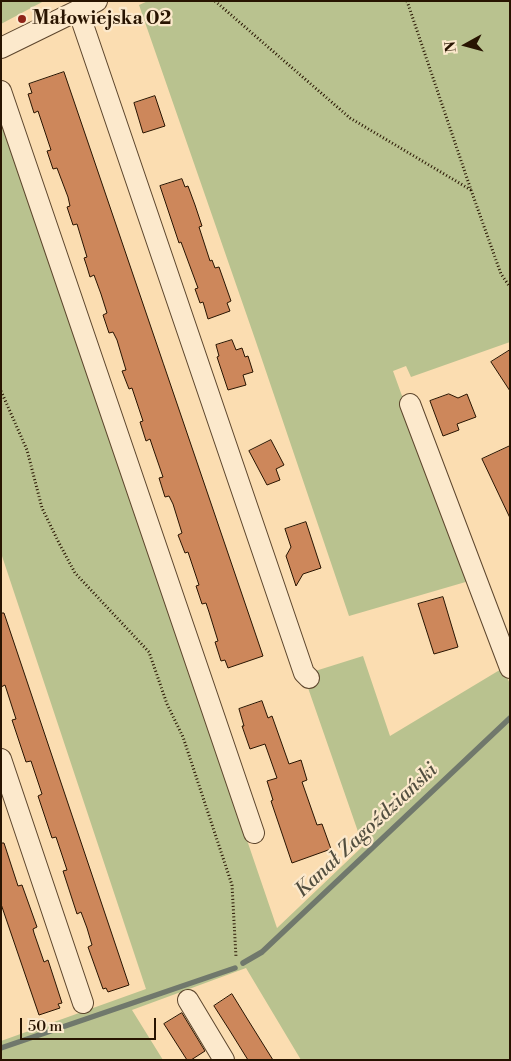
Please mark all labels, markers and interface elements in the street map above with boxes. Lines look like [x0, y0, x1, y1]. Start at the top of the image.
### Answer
place label: Małowiejska 02 [32, 8, 171, 30]
marker: Małowiejska 02 [16, 13, 28, 25]
north arrow [441, 20, 491, 70]
text: N [442, 40, 461, 53]
water label: Kanał Zagoździański [291, 759, 443, 903]
scale bar [22, 1008, 159, 1040]
text: 50 m [28, 1017, 62, 1036]

